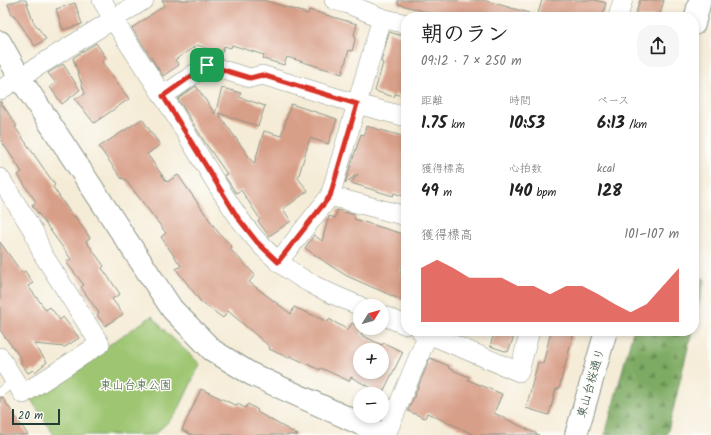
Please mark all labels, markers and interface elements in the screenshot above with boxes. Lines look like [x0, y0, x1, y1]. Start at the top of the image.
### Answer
text: 朝のラン [421, 18, 509, 53]
button: share [637, 25, 679, 67]
pin [190, 48, 224, 82]
text: 09:12 · 7 × 250 m [421, 51, 522, 72]
icon: arrive [196, 54, 218, 76]
text: 距離 [421, 92, 443, 110]
text: 時間 [509, 92, 531, 110]
text: ペース [597, 92, 629, 110]
text: 1.75 [421, 110, 447, 137]
text: 10:53 [509, 110, 545, 137]
text: 6:13 [597, 110, 625, 137]
text: km [447, 116, 465, 134]
text: /km [625, 116, 647, 134]
text: 獲得標高 [421, 160, 465, 178]
text: 心拍数 [509, 160, 542, 178]
text: kcal [597, 160, 615, 178]
text: 49 [421, 178, 439, 205]
text: 140 [509, 178, 532, 205]
text: 128 [597, 178, 622, 205]
text: m [439, 184, 452, 202]
text: bpm [532, 184, 556, 202]
text: 101–107 m [624, 224, 679, 245]
text: 獲得標高 [421, 225, 473, 246]
north arrow [353, 299, 389, 335]
map controls [353, 299, 389, 423]
button: + [353, 343, 389, 379]
street label: 東山台桜通り [572, 346, 610, 420]
park label: 東山台東公園 [100, 376, 172, 395]
button: − [353, 387, 389, 423]
scale bar [12, 407, 60, 426]
text: 20 m [18, 407, 43, 425]

